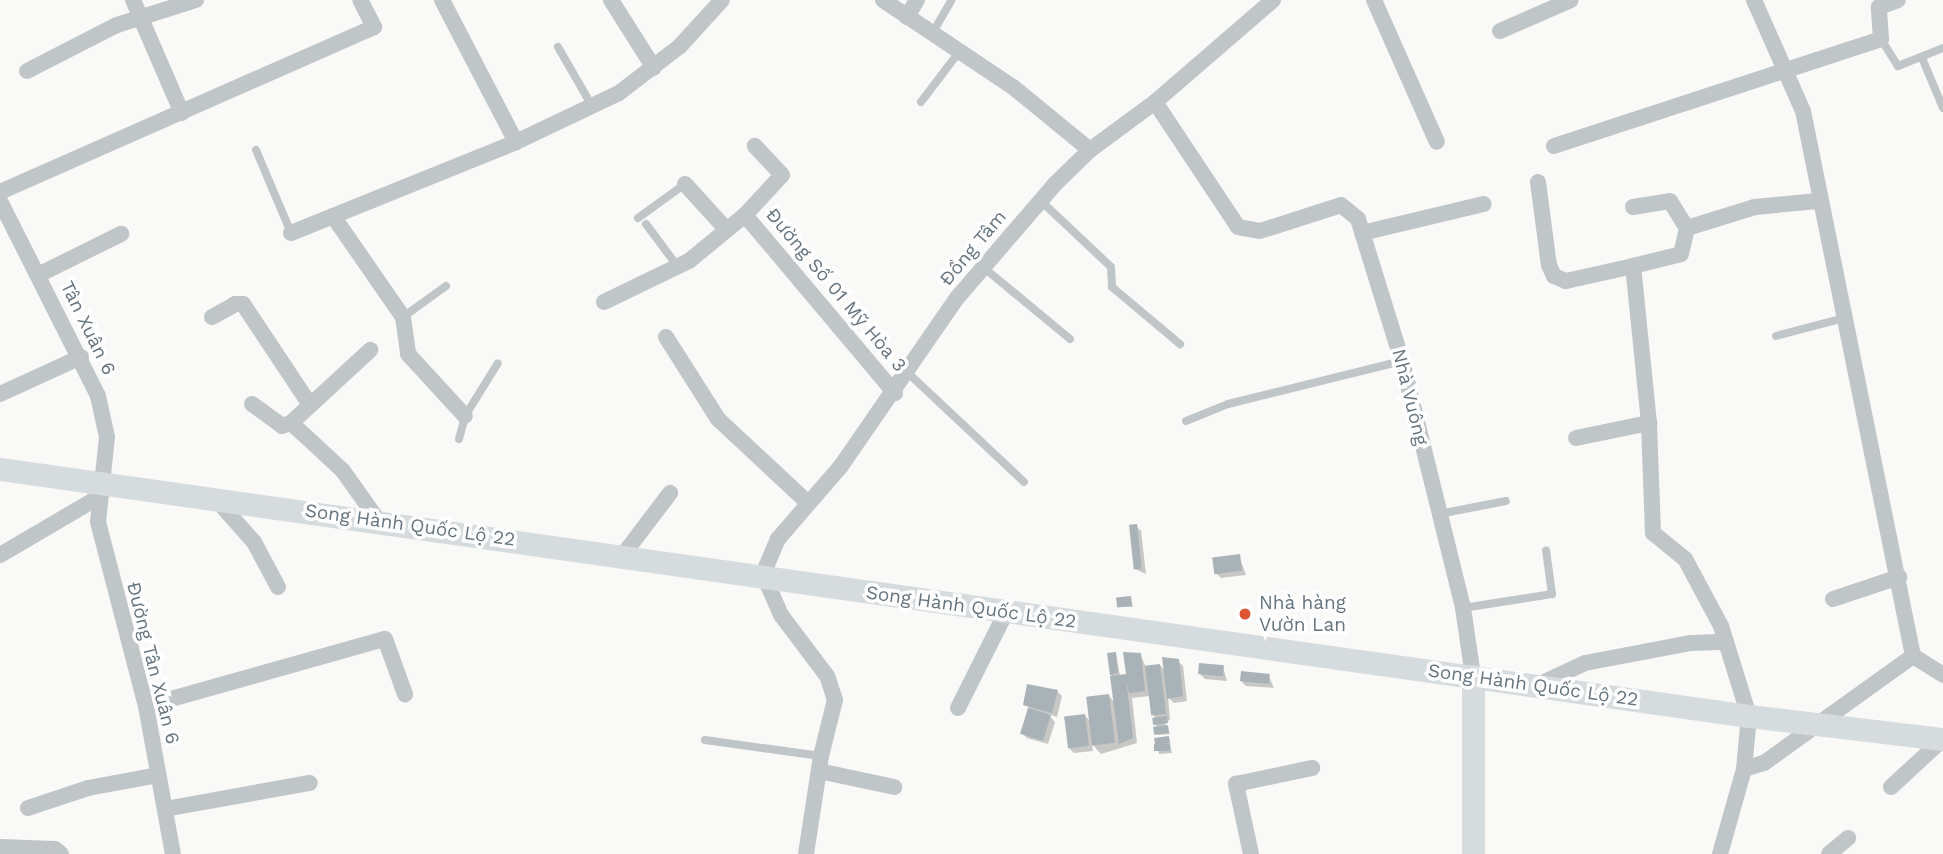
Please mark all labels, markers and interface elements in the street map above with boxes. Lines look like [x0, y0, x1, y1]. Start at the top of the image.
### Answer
street label: Đường Số 01 Mỹ Hòa 3 [761, 203, 911, 377]
street label: Đồng Tâm [935, 205, 1011, 291]
street label: Tân Xuân 6 [55, 277, 121, 379]
street label: Nhà Vuông [1387, 346, 1433, 448]
street label: Song Hành Quốc Lộ 22 [303, 499, 517, 551]
street label: Đường Tân Xuân 6 [122, 579, 184, 747]
street label: Song Hành Quốc Lộ 22 [864, 581, 1078, 633]
place label: Nhà hàng Vườn Lan [1259, 592, 1346, 636]
marker: Nhà hàng Vườn Lan [1237, 606, 1253, 622]
street label: Song Hành Quốc Lộ 22 [1426, 659, 1640, 711]

